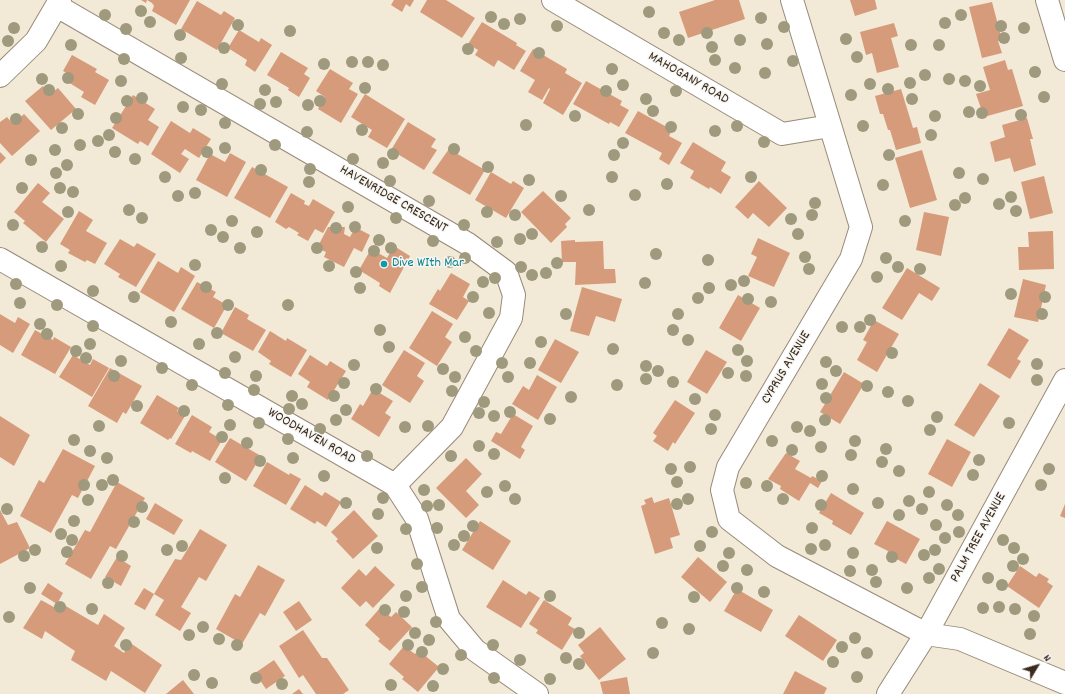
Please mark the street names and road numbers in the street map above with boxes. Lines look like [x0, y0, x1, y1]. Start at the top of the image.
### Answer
street label: MAHOGANY ROAD [645, 49, 731, 109]
street label: HAVENRIDGE CRESCENT [336, 162, 450, 238]
street label: CYPRUS AVENUE [759, 328, 815, 408]
street label: WOODHAVEN ROAD [264, 405, 358, 469]
street label: PALM TREE AVENUE [947, 490, 1011, 586]

